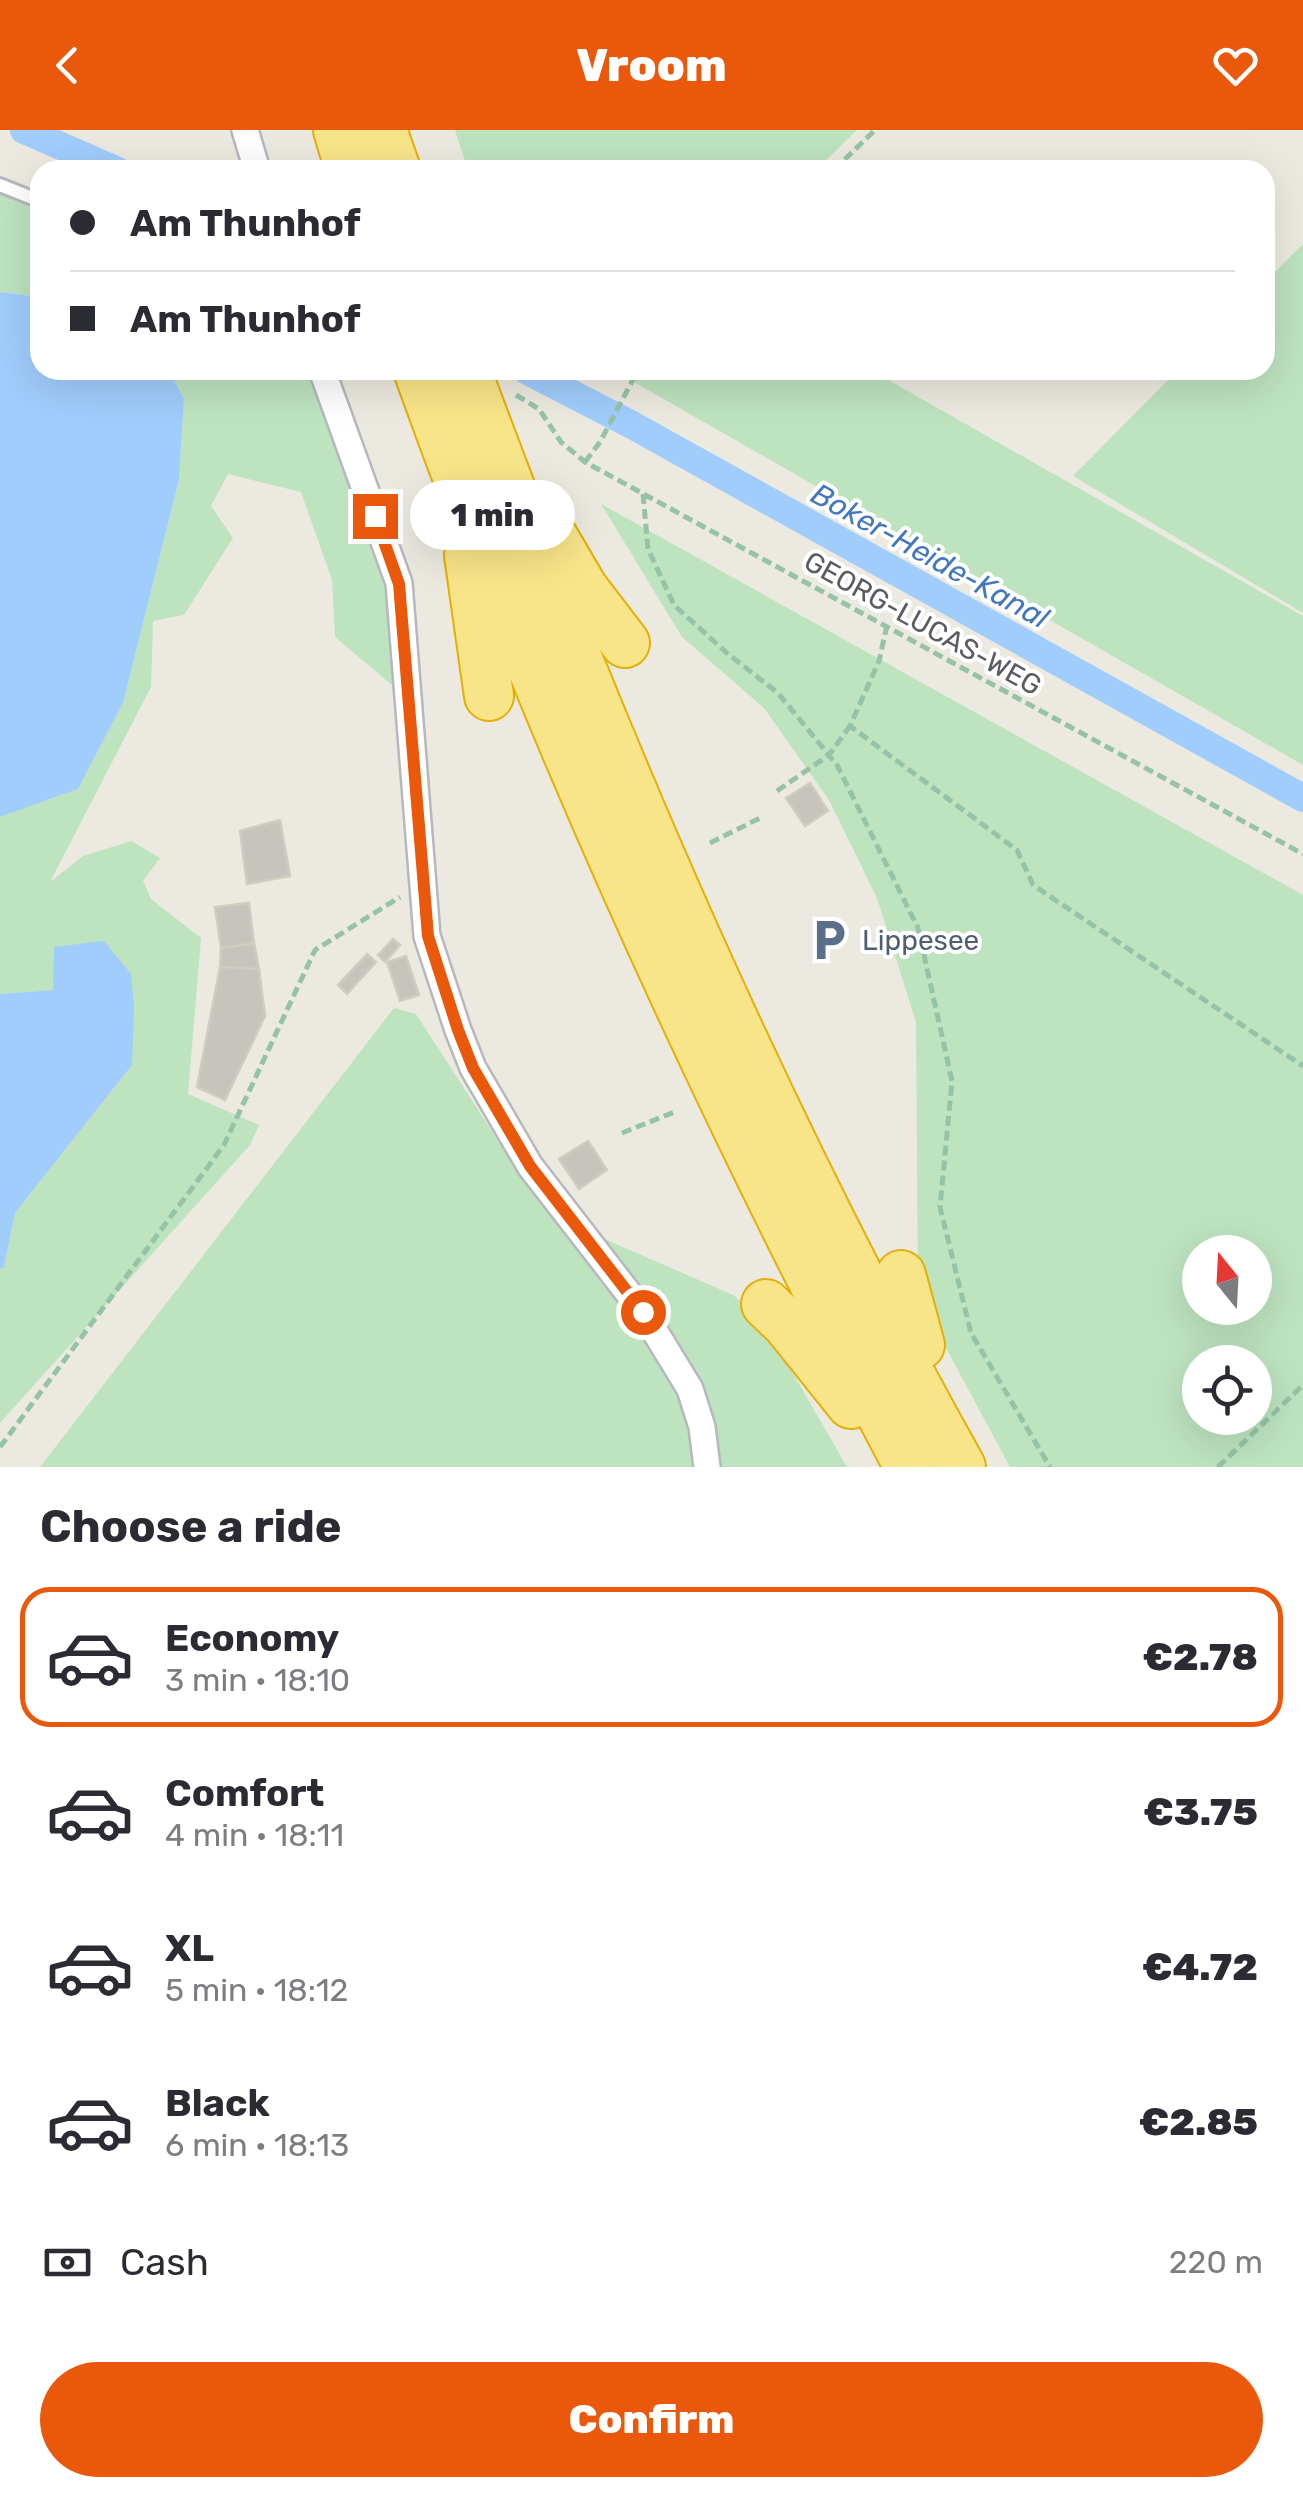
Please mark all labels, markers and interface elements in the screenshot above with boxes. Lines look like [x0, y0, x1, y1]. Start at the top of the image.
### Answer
icon: back [40, 38, 95, 93]
icon: heart [1208, 38, 1263, 93]
text: Vroom [576, 39, 727, 92]
text: Am Thunhof [130, 200, 361, 246]
text: Am Thunhof [130, 296, 361, 342]
water label: Boker-Heide-Kanal [805, 476, 1056, 637]
callout: 1 min [410, 481, 575, 551]
route end [353, 494, 398, 539]
text: 1 min [451, 496, 534, 534]
street label: GEORG-LUCAS-WEG [798, 545, 1047, 702]
parking icon: Lippesee [805, 916, 853, 964]
place label: Lippesee [862, 924, 979, 957]
north arrow [1182, 1235, 1272, 1325]
map controls [1182, 1235, 1272, 1435]
route start [621, 1290, 666, 1335]
button: locate [1182, 1345, 1272, 1435]
text: Choose a ride [40, 1500, 342, 1553]
icon: car [45, 1612, 135, 1702]
text: Economy [165, 1615, 339, 1661]
text: €2.78 [1143, 1634, 1258, 1680]
text: 3 min · 18:10 [165, 1661, 350, 1699]
icon: car [45, 1767, 135, 1857]
text: Comfort [165, 1770, 324, 1816]
text: €3.75 [1143, 1789, 1258, 1835]
text: 4 min · 18:11 [165, 1816, 344, 1854]
icon: car [45, 1922, 135, 2012]
text: XL [165, 1925, 214, 1971]
text: €4.72 [1142, 1944, 1258, 1990]
text: 5 min · 18:12 [165, 1971, 348, 2009]
icon: car [45, 2077, 135, 2167]
text: Black [165, 2080, 270, 2126]
text: €2.85 [1139, 2099, 1258, 2145]
text: 6 min · 18:13 [165, 2126, 349, 2164]
icon: cash [40, 2235, 95, 2290]
text: Cash [120, 2239, 209, 2285]
text: 220 m [1169, 2243, 1263, 2281]
button: Confirm [40, 2362, 1263, 2477]

